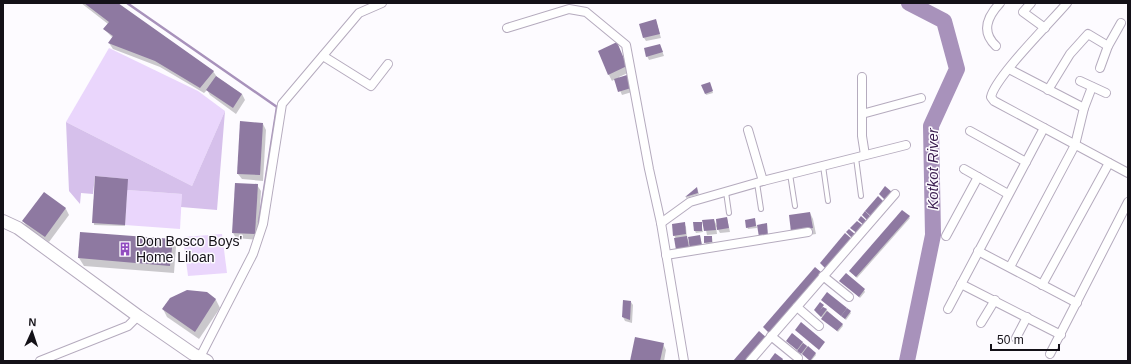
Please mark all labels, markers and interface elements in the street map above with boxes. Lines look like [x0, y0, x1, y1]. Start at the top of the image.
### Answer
water label: Kotkot River [924, 127, 941, 210]
place label: Don Bosco Boys' Home Liloan [136, 233, 242, 265]
building icon: Don Bosco Boys' Home Liloan [117, 241, 133, 257]
north arrow [12, 312, 52, 352]
text: N [28, 316, 37, 328]
scale bar [991, 326, 1059, 352]
text: 50 m [997, 333, 1024, 347]

